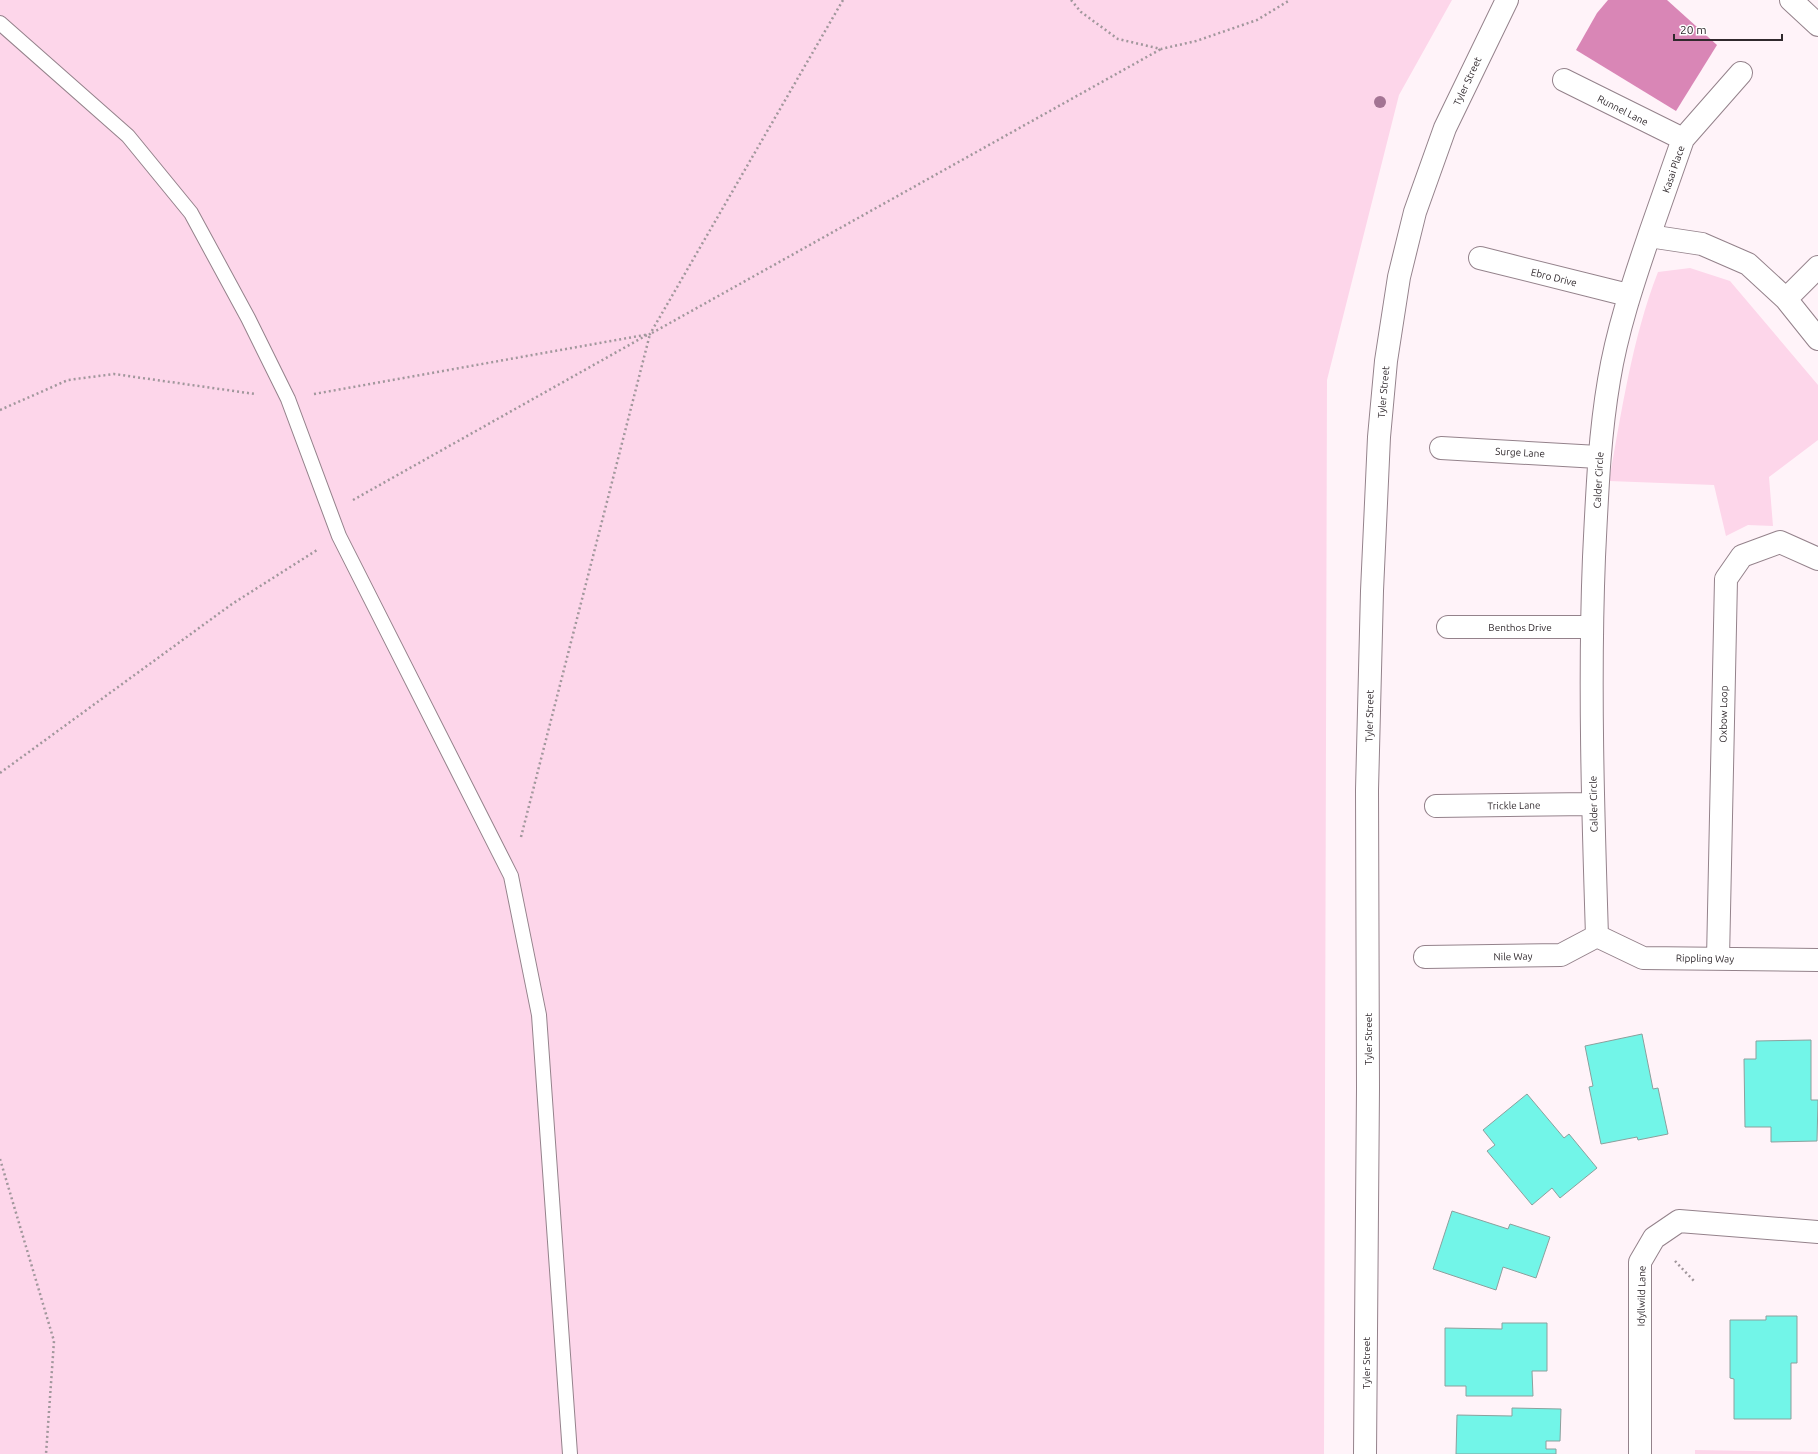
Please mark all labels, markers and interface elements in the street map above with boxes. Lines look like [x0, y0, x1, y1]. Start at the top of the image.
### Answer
scale bar [1674, 16, 1782, 42]
text: 20 m [1680, 23, 1707, 36]
street label: Tyler Street [1451, 55, 1484, 107]
street label: Runnel Lane [1596, 93, 1650, 128]
street label: Kasai Place [1660, 144, 1687, 194]
street label: Ebro Drive [1530, 266, 1578, 289]
street label: Tyler Street [1376, 365, 1391, 419]
street label: Surge Lane [1495, 446, 1545, 459]
street label: Calder Circle [1592, 452, 1605, 509]
street label: Benthos Drive [1488, 622, 1552, 633]
street label: Oxbow Loop [1718, 685, 1730, 743]
street label: Tyler Street [1364, 690, 1375, 742]
street label: Calder Circle [1588, 776, 1599, 832]
street label: Trickle Lane [1487, 800, 1541, 811]
street label: Nile Way [1493, 951, 1533, 962]
street label: Rippling Way [1676, 952, 1734, 965]
street label: Tyler Street [1363, 1013, 1374, 1065]
street label: Idyllwild Lane [1635, 1265, 1648, 1327]
street label: Tyler Street [1361, 1337, 1372, 1389]

